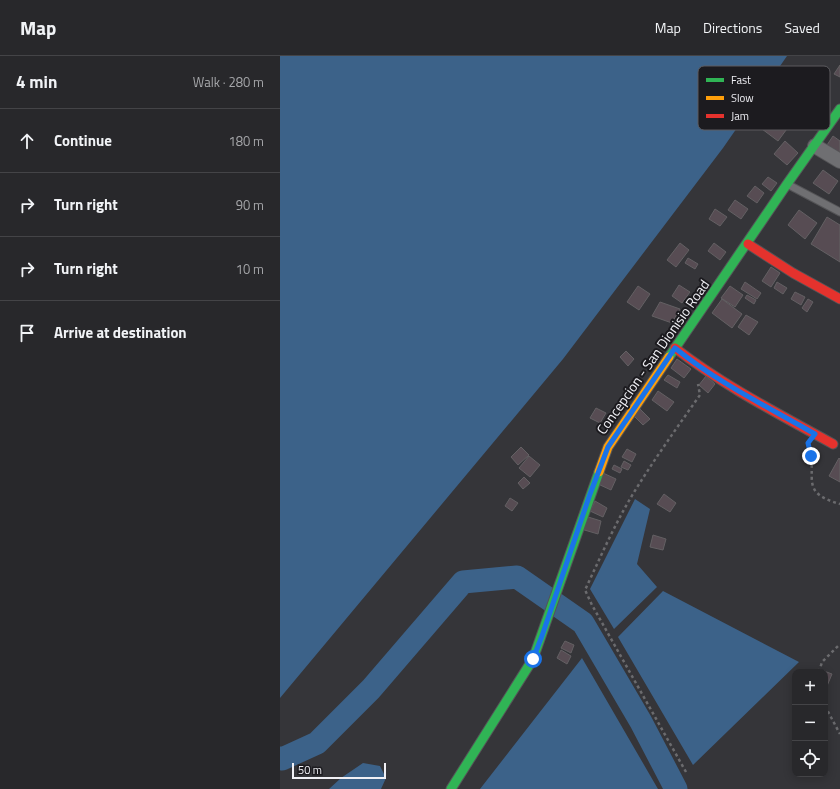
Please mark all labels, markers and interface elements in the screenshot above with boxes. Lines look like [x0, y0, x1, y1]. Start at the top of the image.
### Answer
text: Map [20, 13, 56, 42]
text: Map [655, 17, 681, 38]
text: Directions [703, 17, 762, 38]
text: Saved [784, 17, 820, 38]
legend [698, 66, 830, 130]
text: 4 min [16, 69, 57, 95]
text: Walk · 280 m [193, 72, 264, 92]
text: Fast [731, 72, 751, 88]
text: Slow [731, 90, 754, 106]
text: Jam [731, 108, 749, 124]
text: Continue [54, 129, 112, 152]
icon: ahead [16, 130, 38, 152]
text: 180 m [228, 131, 264, 151]
text: Turn right [54, 193, 118, 216]
icon: right [16, 194, 38, 216]
text: 90 m [236, 195, 264, 215]
text: Turn right [54, 257, 118, 280]
icon: right [16, 258, 38, 280]
text: 10 m [236, 259, 264, 279]
street label: Concepcion - San Dionisio Road [591, 275, 714, 438]
text: Arrive at destination [54, 321, 187, 344]
icon: arrive [16, 322, 38, 344]
route end [802, 447, 820, 465]
route start [524, 650, 542, 668]
map controls [792, 669, 828, 777]
button: + [792, 669, 828, 705]
button: − [792, 705, 828, 741]
button: locate [792, 741, 828, 777]
scale bar [292, 761, 386, 780]
text: 50 m [298, 762, 322, 778]

